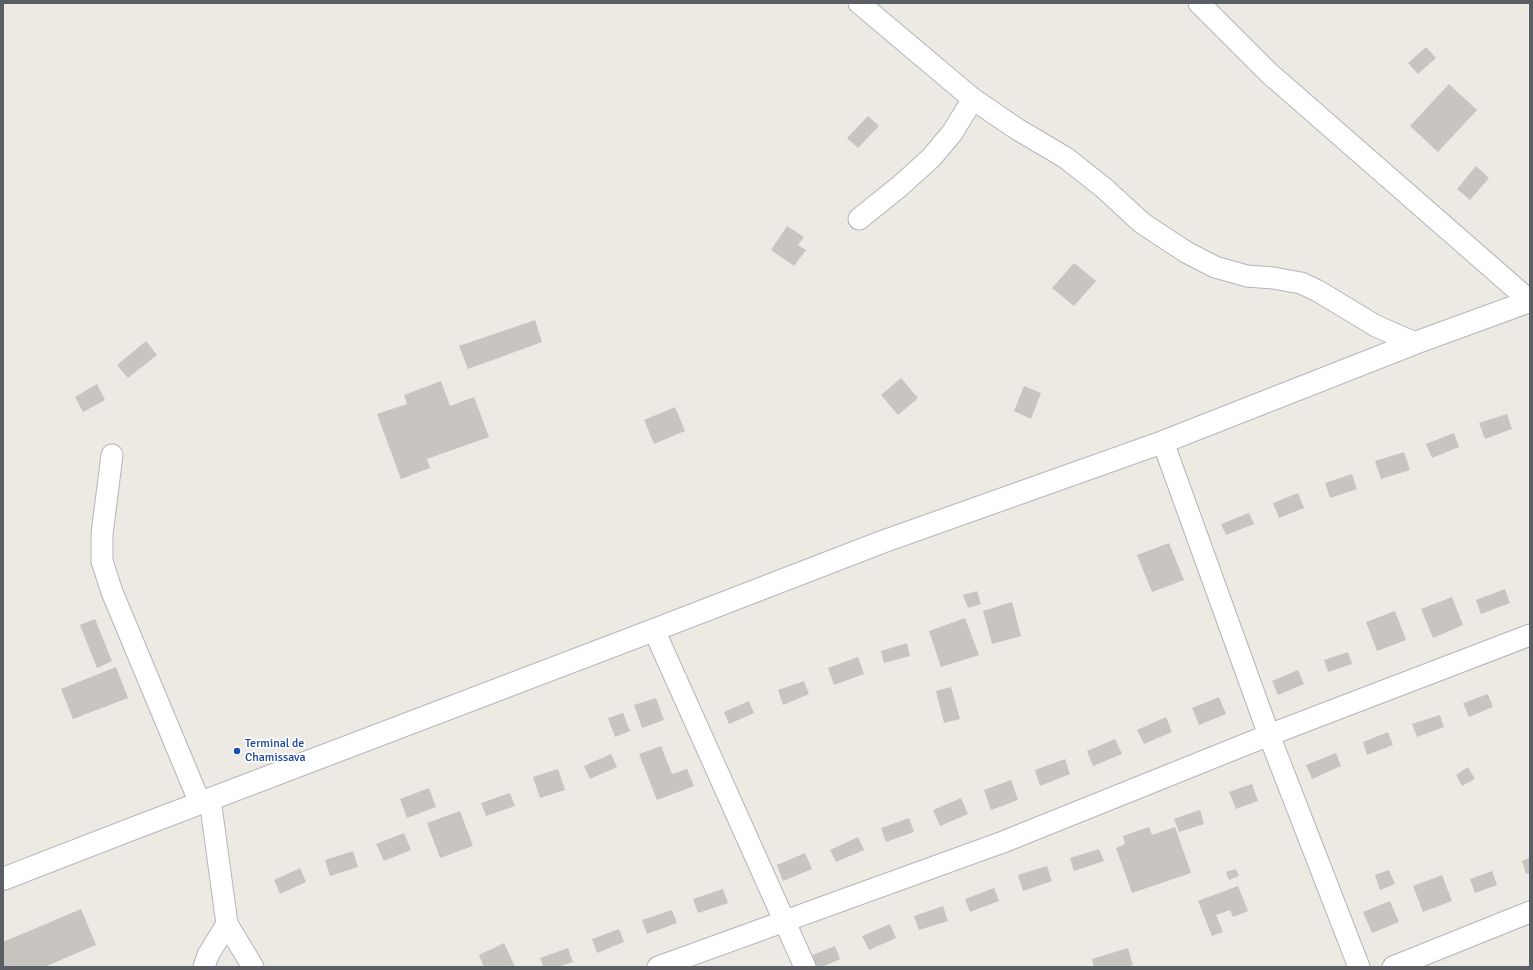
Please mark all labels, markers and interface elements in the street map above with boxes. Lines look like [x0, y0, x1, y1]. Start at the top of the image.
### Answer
place label: Terminal de Chamissava [245, 737, 306, 765]
marker: Terminal de Chamissava [232, 746, 242, 756]

